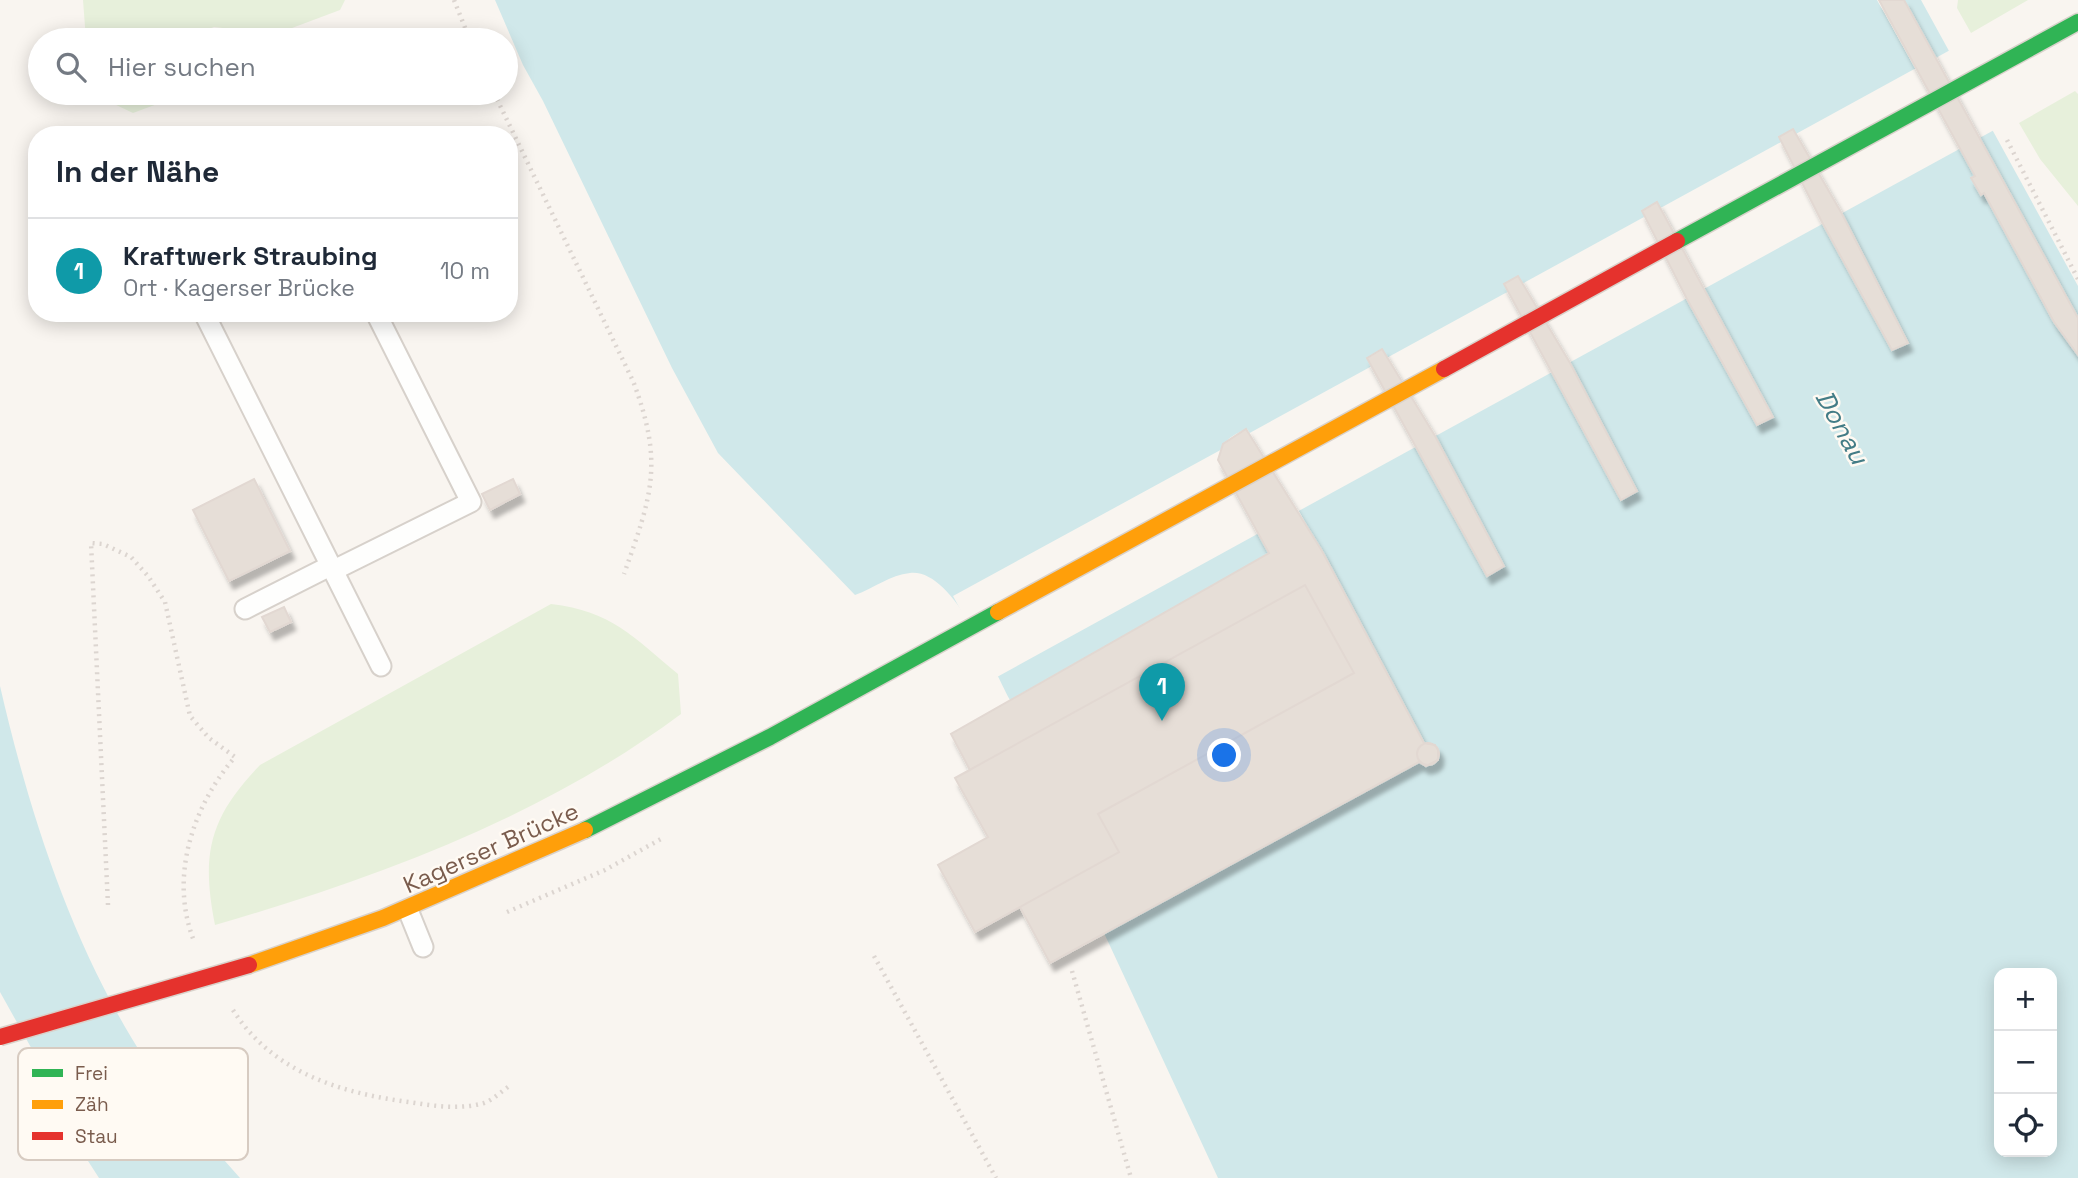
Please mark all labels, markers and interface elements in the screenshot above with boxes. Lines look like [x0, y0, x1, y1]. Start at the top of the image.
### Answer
search box [28, 28, 518, 105]
icon: search [52, 48, 90, 86]
text: Hier suchen [108, 50, 256, 84]
text: In der Nähe [56, 152, 219, 191]
text: Kraftwerk Straubing [123, 239, 378, 273]
text: 1 [74, 256, 84, 286]
text: 10 m [440, 256, 490, 286]
text: Ort · Kagerser Brücke [123, 273, 355, 303]
water label: Donau [1808, 384, 1877, 471]
pin: 1 [1139, 663, 1185, 721]
your location [1207, 738, 1241, 772]
street label: Kagerser Brücke [398, 795, 583, 900]
map controls [1994, 968, 2057, 1157]
button: + [1994, 968, 2057, 1031]
button: − [1994, 1031, 2057, 1094]
legend [18, 1048, 248, 1160]
text: Frei [75, 1061, 108, 1086]
text: Zäh [75, 1092, 109, 1117]
button: locate [1994, 1094, 2057, 1157]
text: Stau [75, 1124, 118, 1149]

